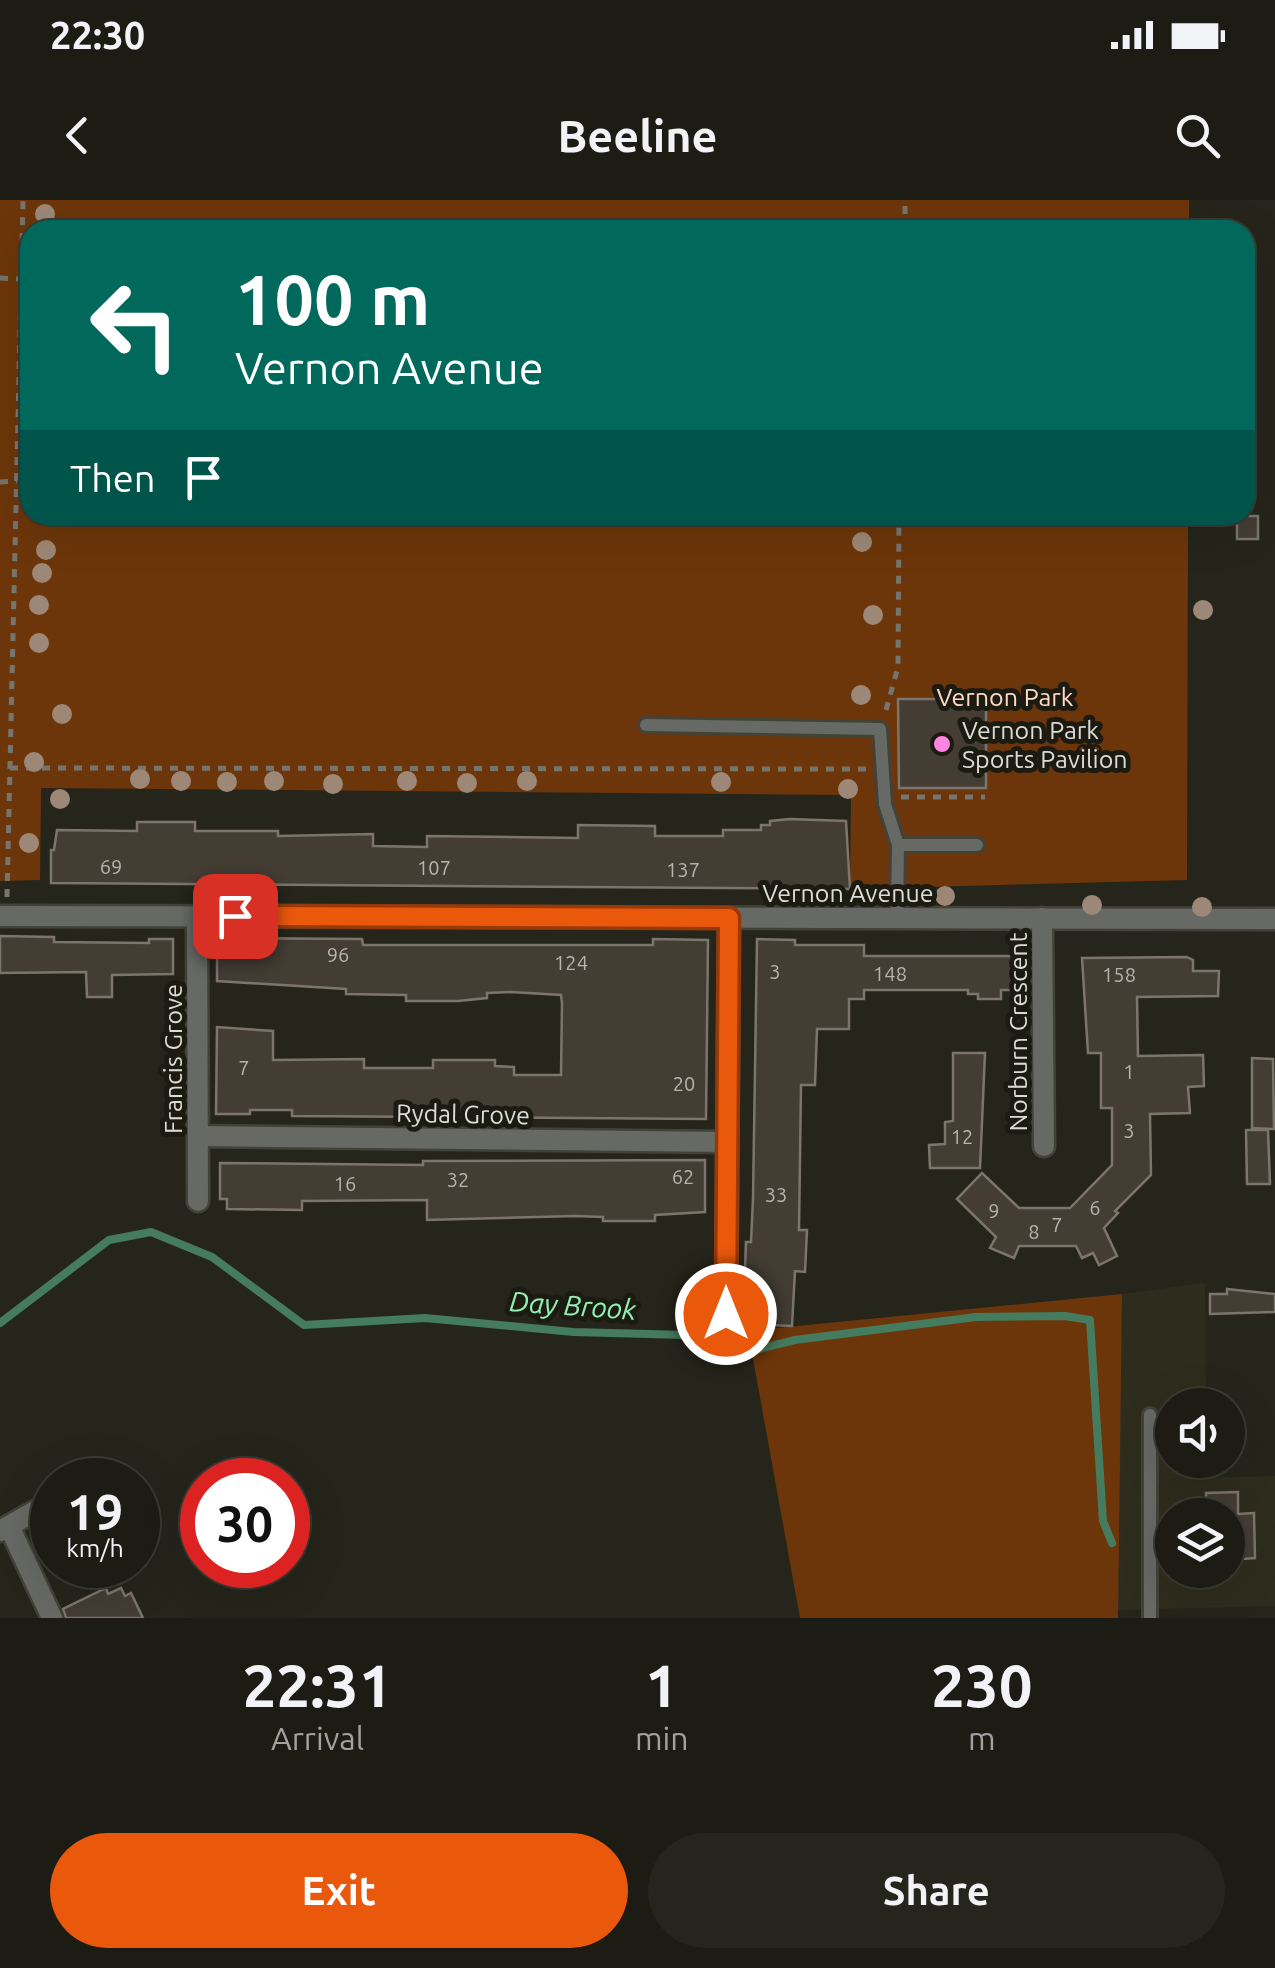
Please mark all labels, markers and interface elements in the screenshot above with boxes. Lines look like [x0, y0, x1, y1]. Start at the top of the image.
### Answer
text: 22:30 [50, 14, 145, 56]
icon: back [50, 108, 105, 163]
icon: search [1170, 108, 1225, 163]
text: Beeline [557, 110, 718, 161]
icon: left [70, 260, 200, 390]
text: 100 m [235, 260, 430, 338]
text: Vernon Avenue [235, 342, 543, 393]
icon: arrive [176, 450, 231, 505]
text: Then [70, 457, 156, 499]
park label: Vernon Park [937, 683, 1074, 711]
place label: Vernon Park Sports Pavilion [962, 716, 1128, 773]
marker: Vernon Park Sports Pavilion [931, 733, 953, 755]
house number: 69 [100, 855, 122, 878]
house number: 107 [417, 856, 451, 879]
house number: 137 [666, 858, 700, 881]
pin [193, 874, 278, 959]
street label: Vernon Avenue [762, 879, 934, 907]
icon: arrive [208, 889, 263, 944]
street label: Norburn Crescent [1004, 932, 1032, 1132]
house number: 96 [327, 943, 349, 966]
house number: 124 [554, 951, 588, 974]
house number: 3 [769, 960, 781, 983]
house number: 148 [873, 962, 907, 985]
house number: 158 [1102, 963, 1136, 986]
street label: Francis Grove [159, 984, 187, 1134]
house number: 7 [238, 1056, 250, 1079]
house number: 1 [1123, 1060, 1135, 1083]
house number: 20 [673, 1072, 695, 1095]
street label: Rydal Grove [396, 1099, 530, 1129]
house number: 3 [1123, 1119, 1135, 1142]
house number: 12 [951, 1125, 973, 1148]
house number: 62 [672, 1165, 694, 1188]
house number: 32 [447, 1168, 469, 1191]
house number: 16 [334, 1172, 356, 1195]
house number: 33 [765, 1183, 787, 1206]
house number: 6 [1089, 1196, 1101, 1219]
house number: 9 [988, 1199, 1000, 1222]
house number: 7 [1051, 1213, 1063, 1236]
house number: 8 [1028, 1220, 1040, 1243]
position arrow [674, 1262, 778, 1366]
water label: Day Brook [508, 1285, 638, 1325]
map controls [1155, 1388, 1245, 1588]
button: sound [1155, 1388, 1245, 1478]
speed limit sign: 30 [180, 1458, 310, 1588]
text: 19 [67, 1483, 123, 1539]
button: layers [1155, 1498, 1245, 1588]
text: km/h [66, 1534, 124, 1562]
text: 22:31 [242, 1651, 393, 1718]
text: 1 [645, 1651, 679, 1718]
text: 230 [931, 1651, 1033, 1718]
text: Arrival [271, 1720, 364, 1756]
text: min [635, 1720, 689, 1756]
text: m [968, 1720, 996, 1756]
button: Exit [50, 1833, 628, 1948]
button: Share [648, 1833, 1225, 1948]

